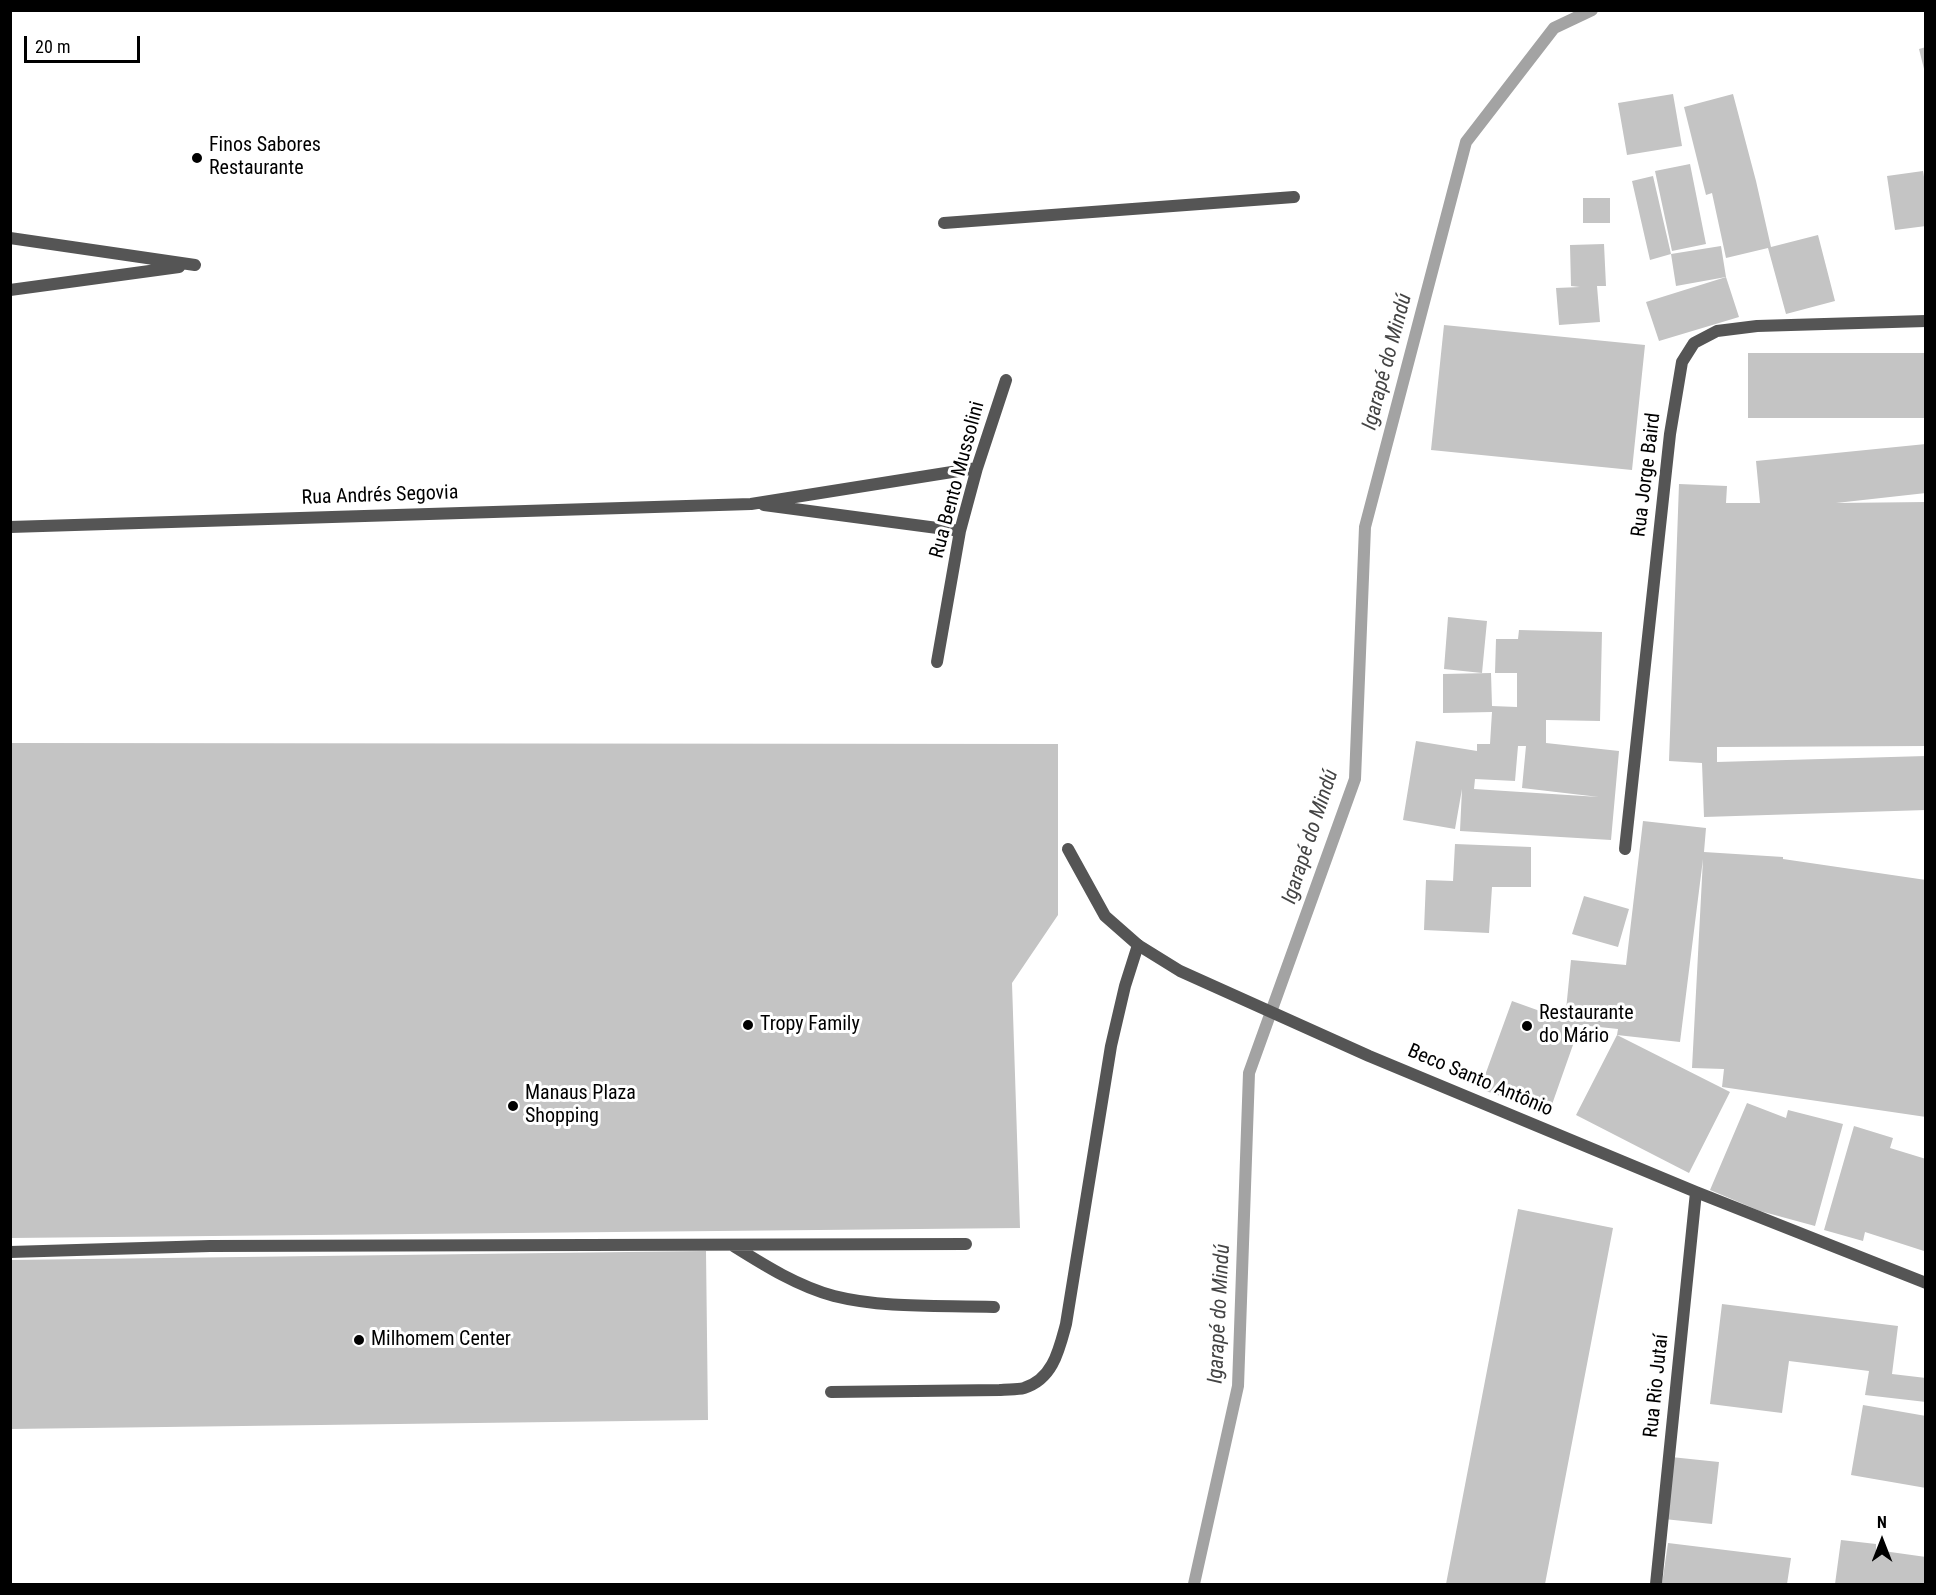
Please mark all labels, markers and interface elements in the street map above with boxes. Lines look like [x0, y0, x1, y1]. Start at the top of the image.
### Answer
scale bar [27, 24, 142, 62]
text: 20 m [35, 36, 70, 57]
place label: Finos Sabores Restaurante [209, 134, 321, 181]
marker: Finos Sabores Restaurante [190, 151, 204, 165]
water label: Igarapé do Mindú [1358, 291, 1418, 433]
street label: Rua Bento Mussolini [926, 399, 990, 561]
street label: Rua Jorge Baird [1627, 412, 1667, 538]
street label: Rua Andrés Segovia [301, 481, 459, 511]
water label: Igarapé do Mindú [1277, 767, 1345, 907]
place label: Restaurante do Mário [1539, 1002, 1634, 1049]
place label: Tropy Family [760, 1013, 860, 1037]
marker: Tropy Family [741, 1018, 755, 1032]
marker: Restaurante do Mário [1520, 1019, 1534, 1033]
street label: Beco Santo Antônio [1404, 1040, 1556, 1122]
place label: Manaus Plaza Shopping [525, 1082, 636, 1129]
marker: Manaus Plaza Shopping [506, 1099, 520, 1113]
water label: Igarapé do Mindú [1204, 1244, 1236, 1384]
place label: Milhomem Center [371, 1328, 511, 1352]
marker: Milhomem Center [352, 1333, 366, 1347]
street label: Rua Rio Jutaí [1640, 1333, 1674, 1439]
north arrow [1852, 1511, 1912, 1571]
text: N [1877, 1513, 1887, 1532]

